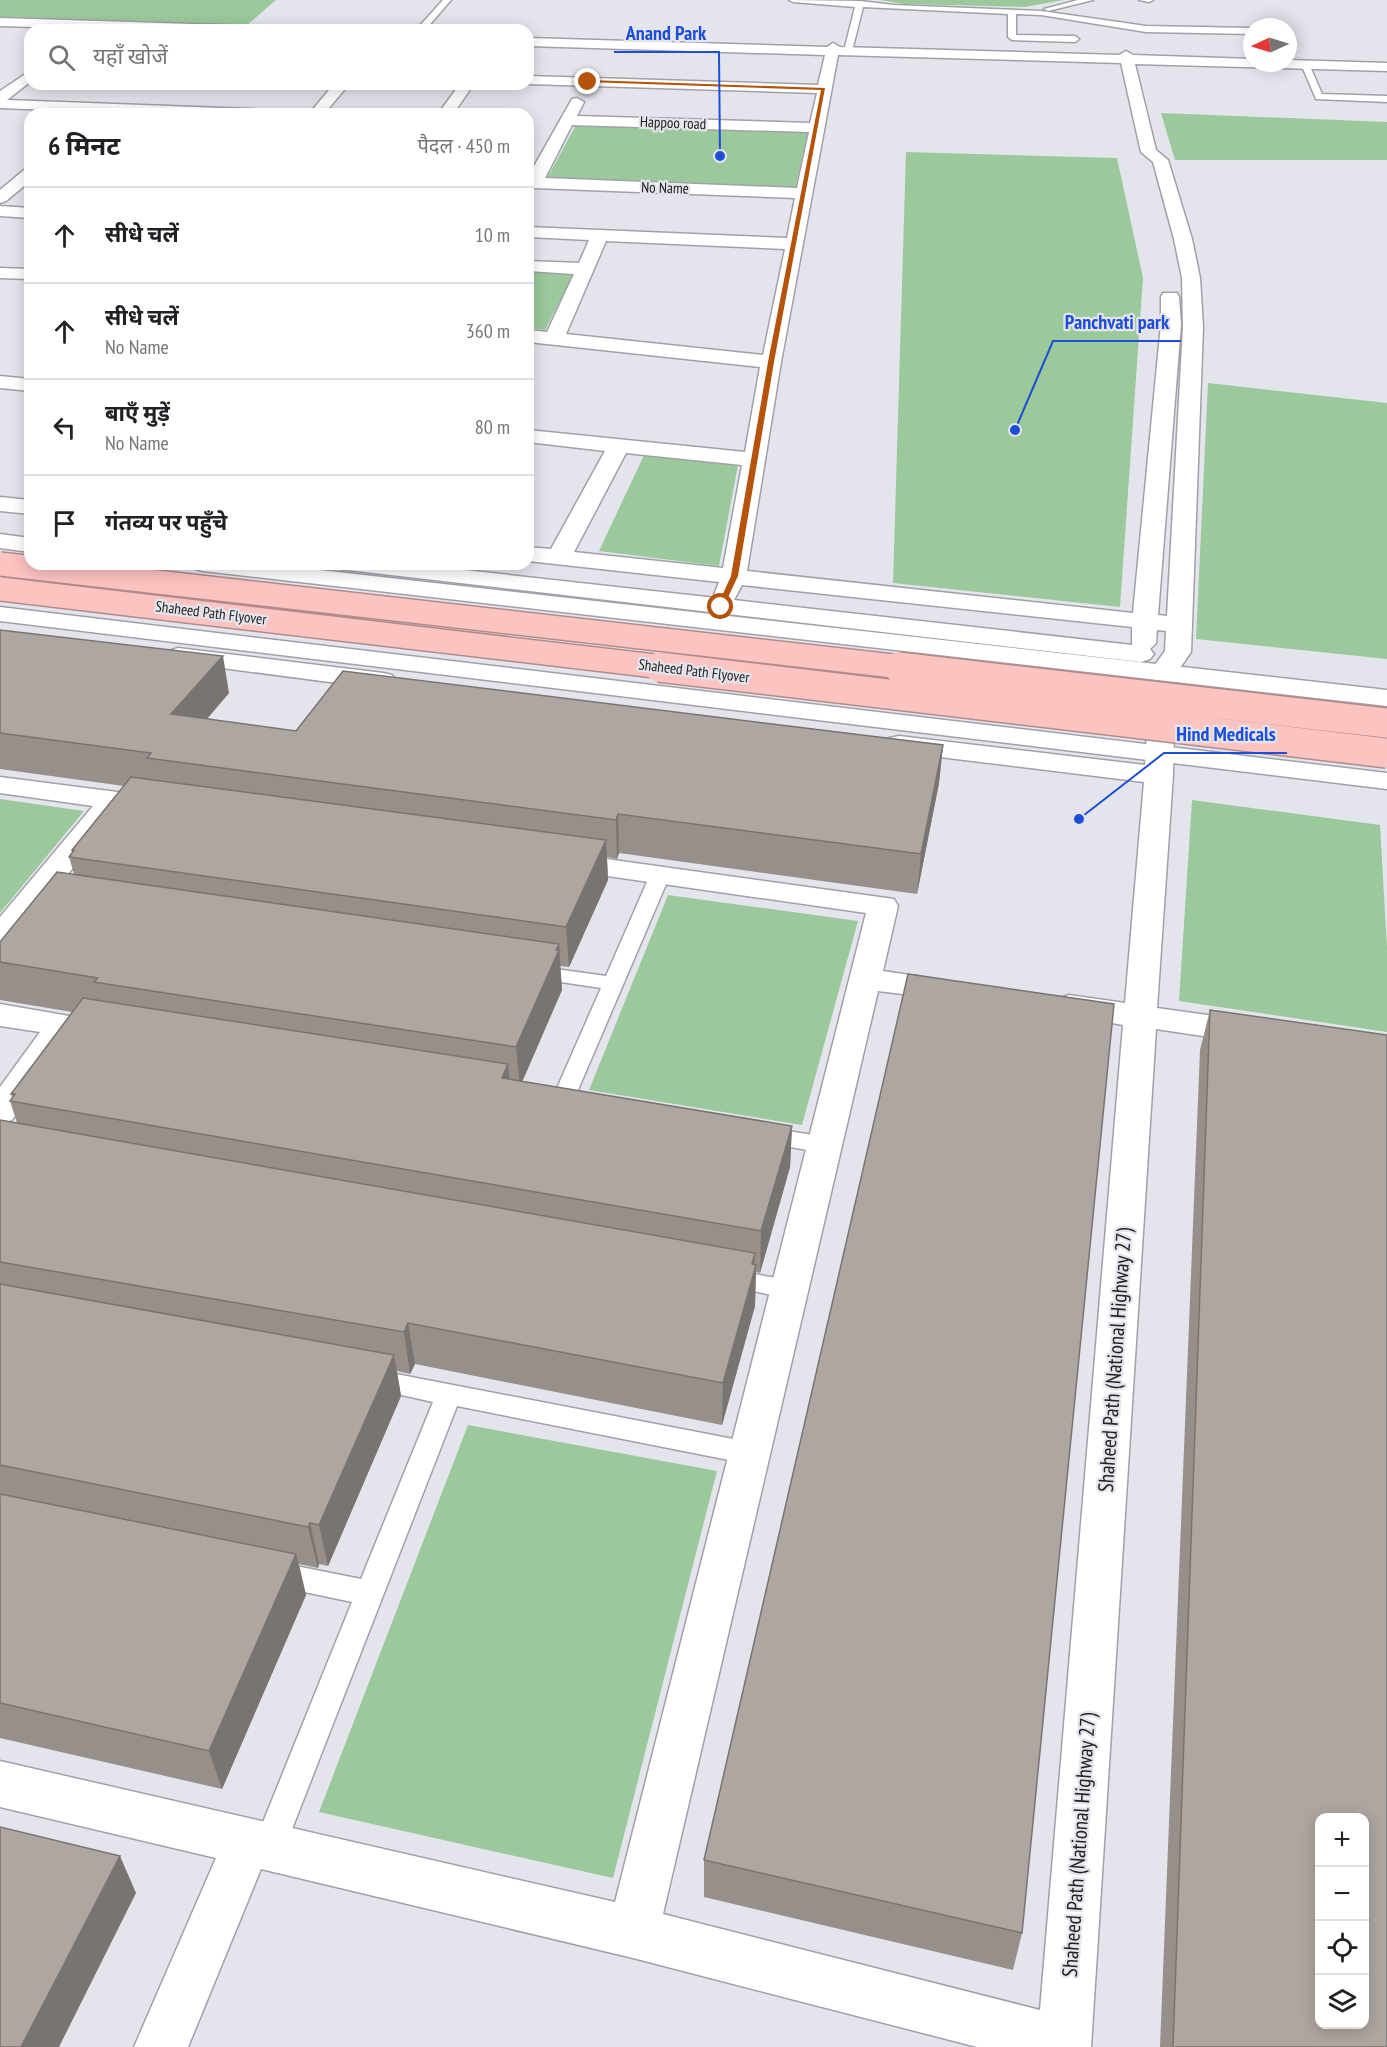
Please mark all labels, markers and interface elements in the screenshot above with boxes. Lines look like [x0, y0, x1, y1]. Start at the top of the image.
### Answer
callout: Anand Park [614, 14, 719, 52]
north arrow [1243, 18, 1297, 72]
text: Anand Park [625, 20, 707, 46]
search box [24, 24, 534, 90]
icon: search [45, 41, 78, 74]
text: यहाँ खोजें [93, 42, 168, 70]
route end [574, 68, 600, 94]
street label: Happoo road [640, 112, 706, 133]
text: 6 मिनट [48, 129, 120, 162]
text: पैदल · 450 m [417, 133, 510, 159]
street label: No Name [641, 177, 689, 198]
icon: ahead [48, 219, 81, 252]
text: सीधे चलें [105, 220, 179, 248]
text: 10 m [475, 222, 510, 248]
text: सीधे चलें [105, 303, 179, 331]
callout: Panchvati park [1053, 303, 1181, 341]
text: Panchvati park [1065, 309, 1170, 335]
icon: ahead [48, 315, 81, 348]
text: 360 m [466, 318, 510, 344]
text: No Name [105, 334, 169, 360]
text: बाएँ मुड़ें [105, 399, 170, 427]
icon: left [48, 411, 81, 444]
text: 80 m [475, 414, 510, 440]
text: No Name [105, 430, 169, 456]
icon: arrive [48, 507, 81, 540]
text: गंतव्य पर पहुँचे [105, 508, 227, 536]
route start [707, 593, 733, 619]
street label: Shaheed Path Flyover [155, 596, 268, 629]
street label: Shaheed Path Flyover [638, 654, 751, 687]
callout: Hind Medicals [1164, 715, 1287, 753]
text: Hind Medicals [1176, 721, 1276, 747]
street label: Shaheed Path (National Highway 27) [1092, 1227, 1137, 1493]
street label: Shaheed Path (National Highway 27) [1056, 1712, 1101, 1978]
map controls [1315, 1813, 1369, 2029]
button: + [1315, 1813, 1369, 1867]
button: − [1315, 1867, 1369, 1921]
button: locate [1315, 1921, 1369, 1975]
button: layers [1315, 1975, 1369, 2029]

